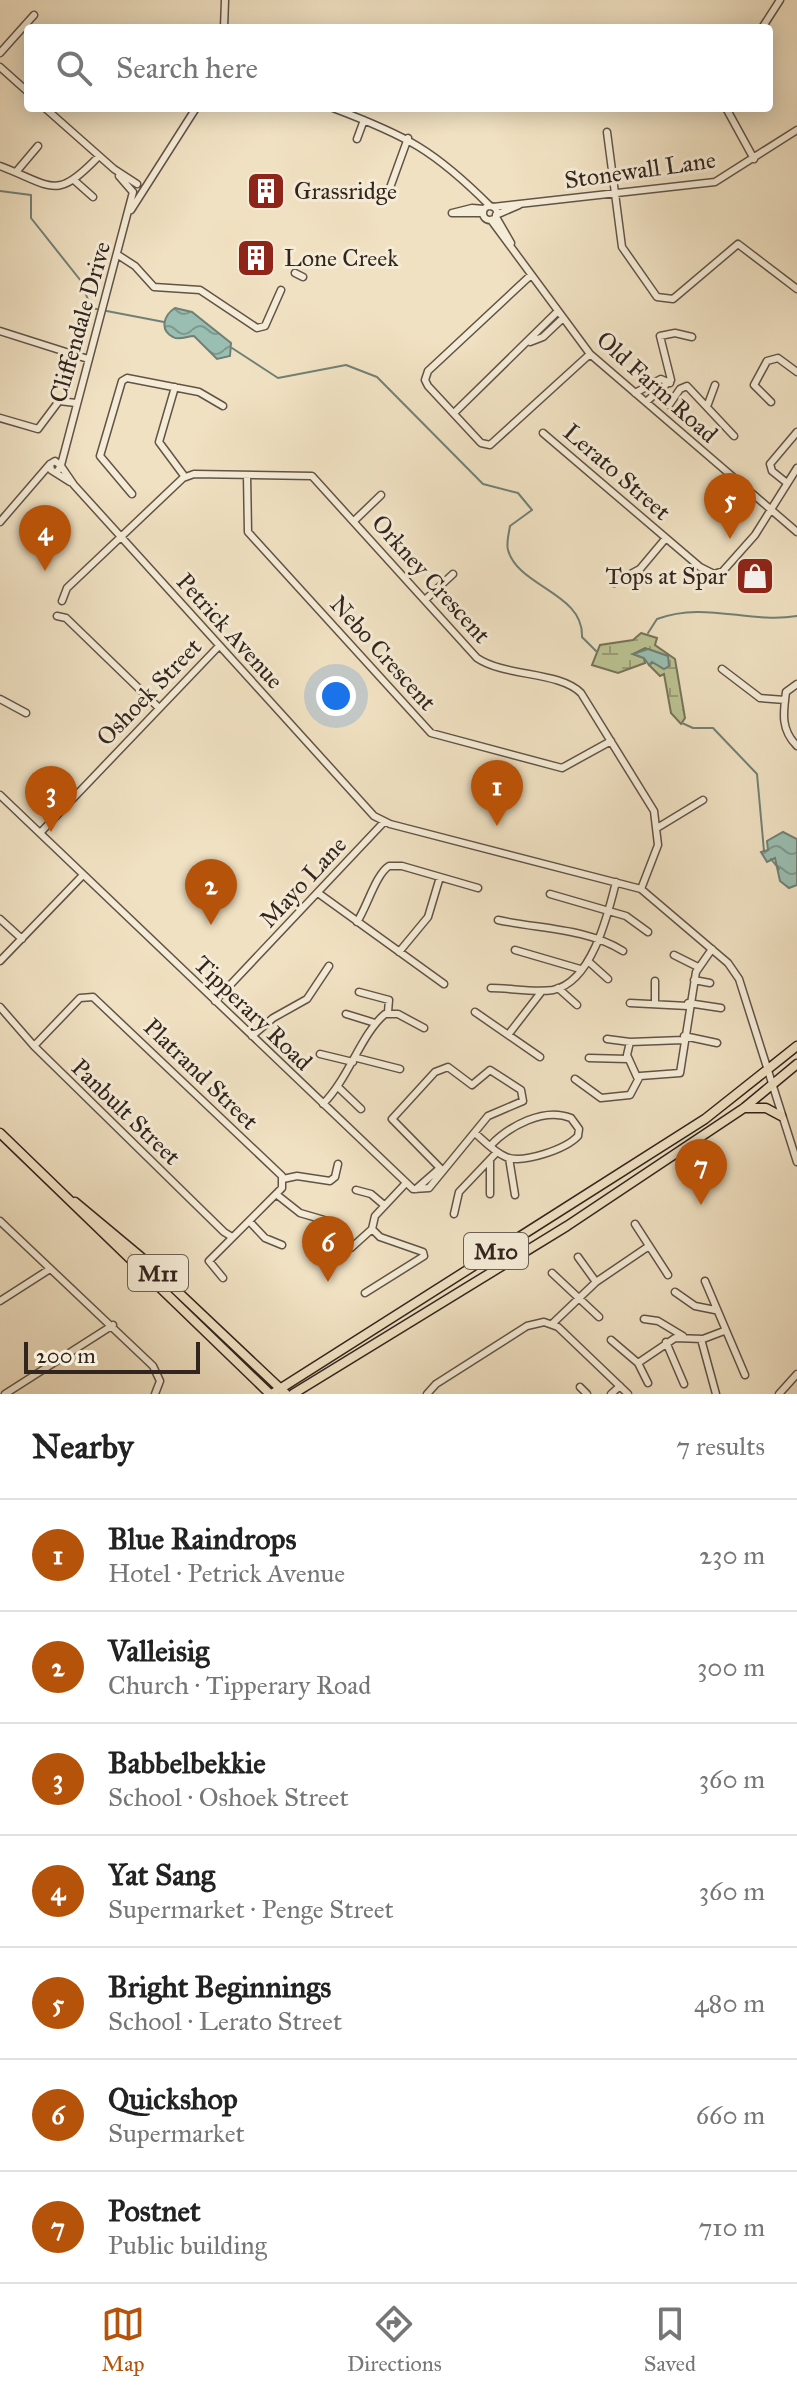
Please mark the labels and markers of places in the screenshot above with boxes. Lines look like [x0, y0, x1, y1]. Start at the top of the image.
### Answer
building icon: Grassridge [245, 170, 287, 212]
place label: Grassridge [294, 176, 397, 206]
building icon: Lone Creek [235, 237, 277, 279]
place label: Lone Creek [284, 243, 399, 273]
pin: 5 [704, 473, 756, 539]
pin: 4 [19, 505, 71, 571]
shop icon: Tops at Spar [734, 555, 776, 597]
place label: Tops at Spar [606, 561, 727, 591]
pin: 1 [471, 760, 523, 826]
pin: 3 [25, 766, 77, 832]
pin: 2 [185, 859, 237, 925]
pin: 7 [675, 1139, 727, 1205]
pin: 6 [302, 1216, 354, 1282]

